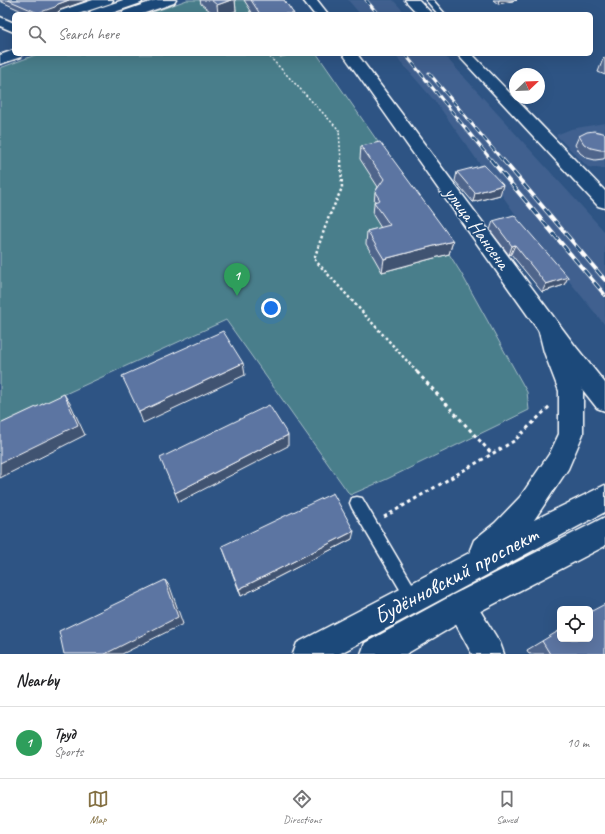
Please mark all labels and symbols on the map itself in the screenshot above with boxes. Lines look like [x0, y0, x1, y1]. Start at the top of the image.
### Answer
north arrow [509, 68, 545, 104]
street label: улица Нансена [438, 181, 516, 276]
pin: 1 [224, 263, 250, 296]
your location [261, 298, 281, 318]
street label: Будённовский проспект [369, 519, 544, 631]

